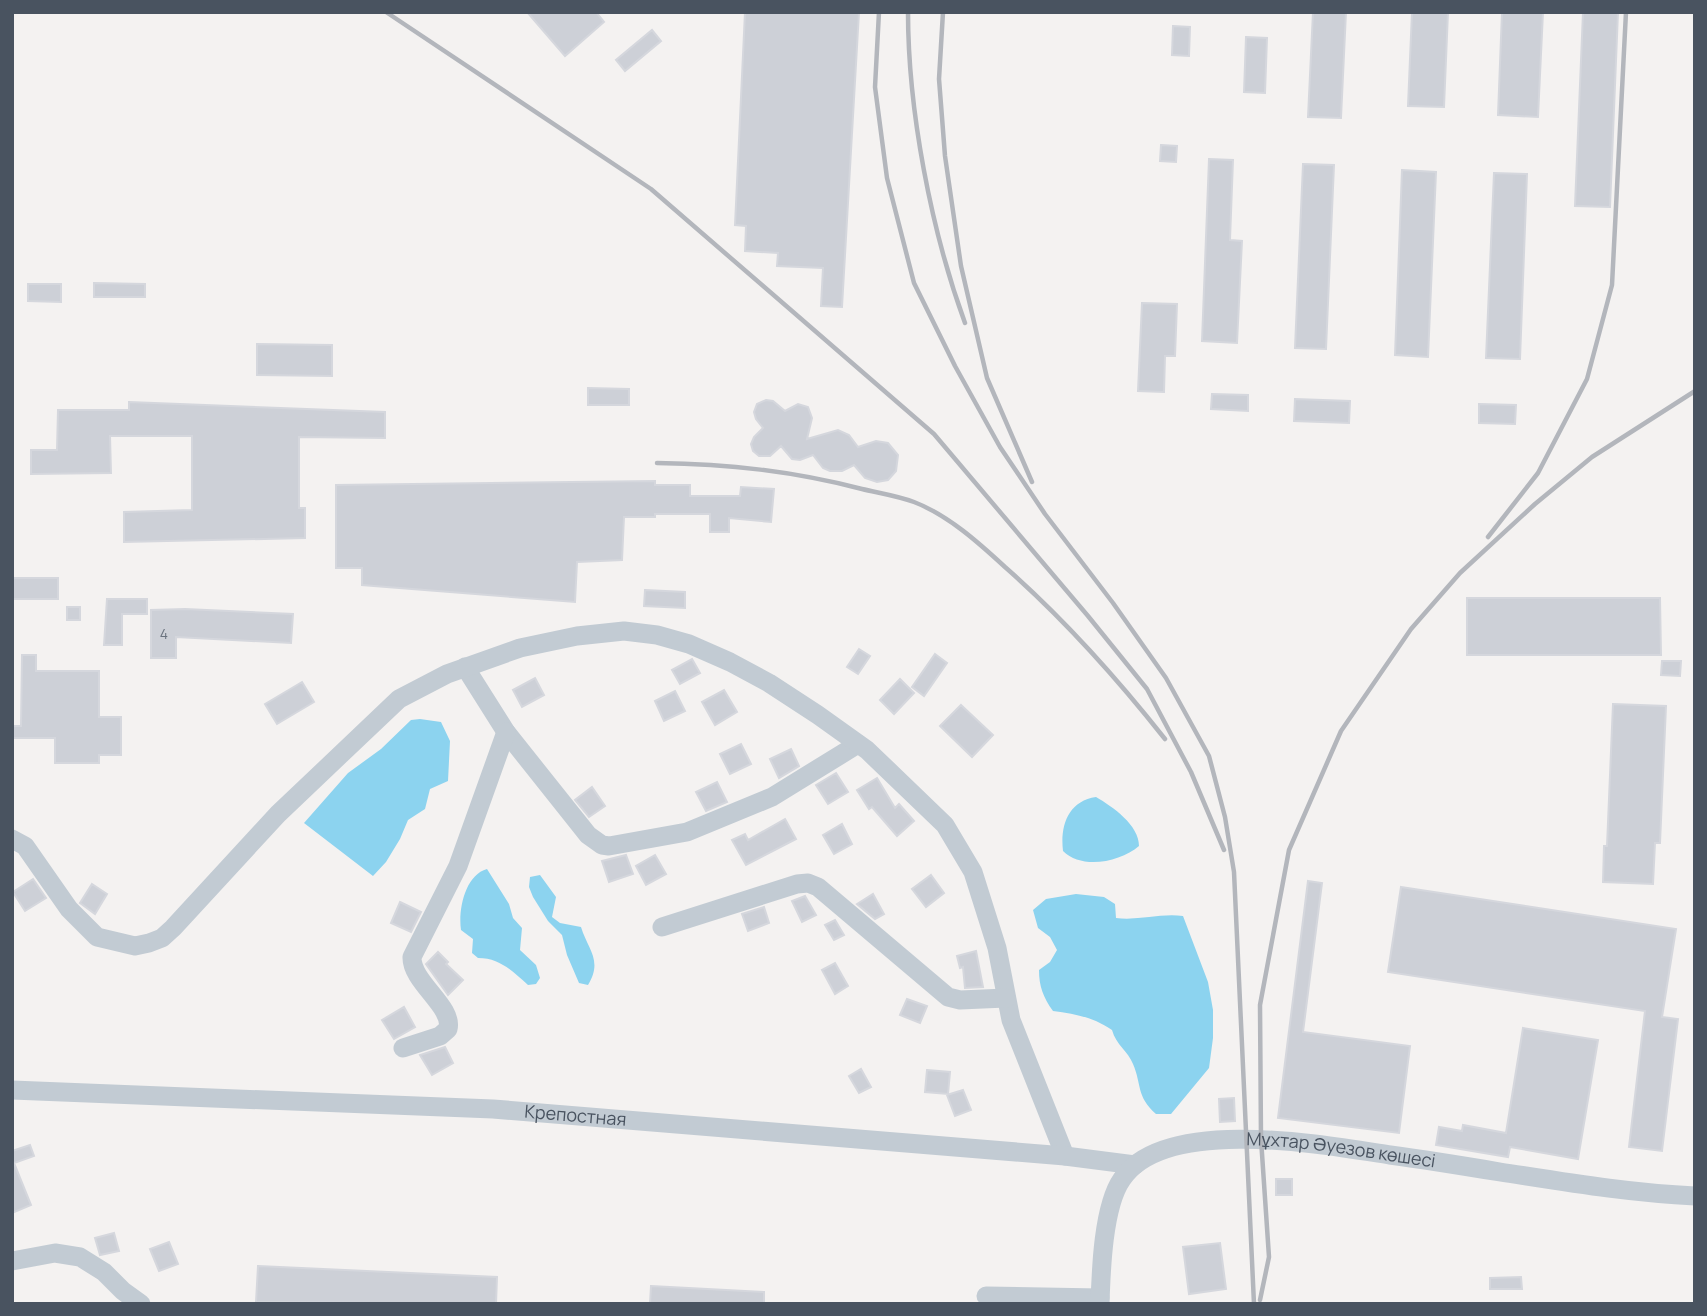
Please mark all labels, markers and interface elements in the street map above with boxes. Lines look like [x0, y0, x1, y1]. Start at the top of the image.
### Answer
house number: 4 [160, 624, 168, 643]
street label: Крепостная [524, 1099, 627, 1131]
street label: Мұхтар Әуезов көшесі [1246, 1126, 1437, 1172]

